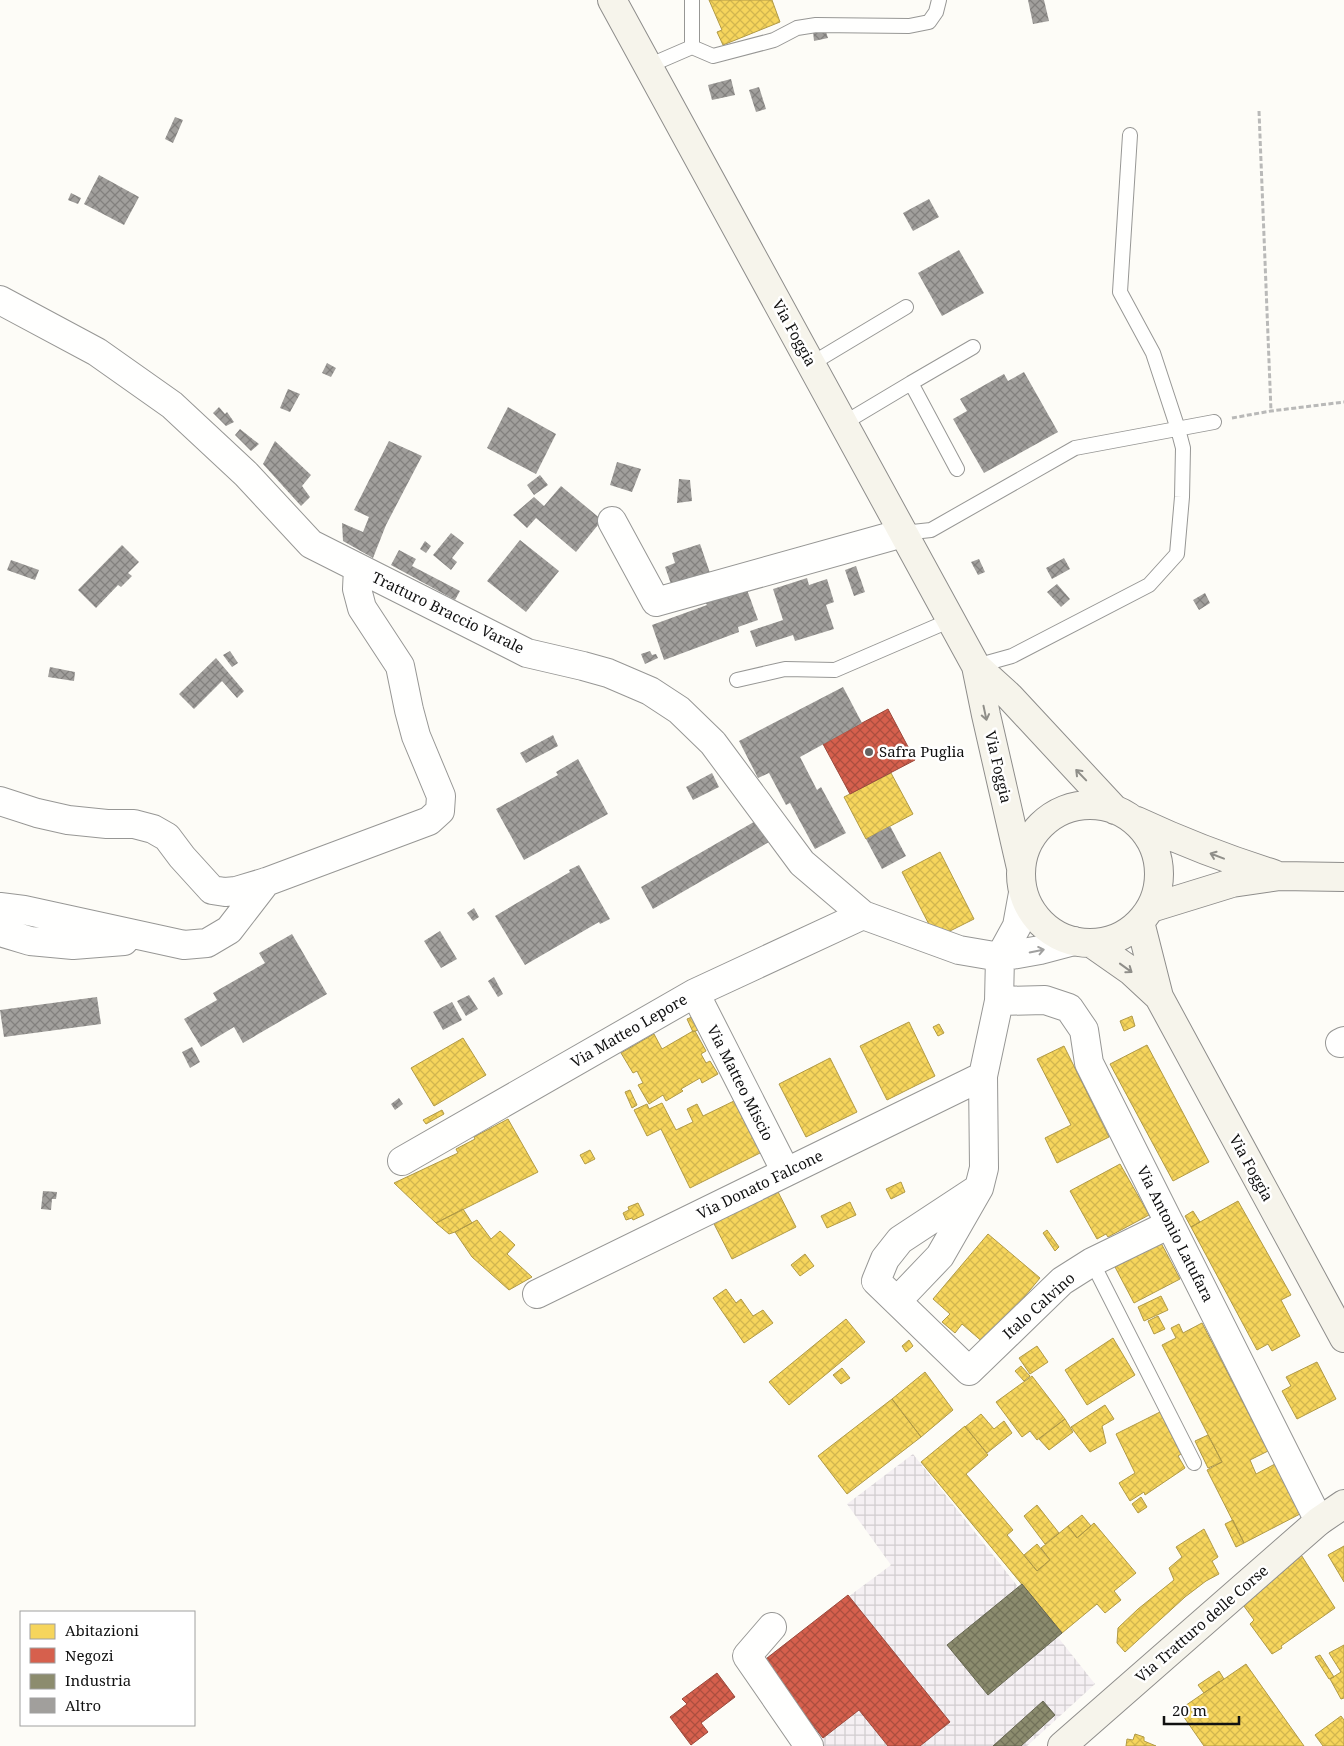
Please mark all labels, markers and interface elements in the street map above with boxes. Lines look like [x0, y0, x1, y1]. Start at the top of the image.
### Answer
street label: Via Foggia [768, 295, 821, 370]
street label: Tratturo Braccio Varale [369, 567, 528, 658]
one-way arrow [981, 705, 991, 721]
street label: Via Foggia [981, 729, 1017, 805]
place label: Safra Puglia [879, 741, 965, 761]
marker: Safra Puglia [863, 746, 875, 758]
one-way arrow [1075, 768, 1087, 781]
one-way arrow [1210, 850, 1225, 860]
one-way arrow [1029, 945, 1045, 955]
one-way arrow [1119, 963, 1132, 974]
street label: Via Matteo Lepore [567, 989, 690, 1072]
street label: Via Matteo Miscio [703, 1021, 779, 1144]
street label: Via Foggia [1225, 1130, 1278, 1205]
street label: Via Donato Falcone [693, 1145, 826, 1223]
street label: Via Antonio Latufara [1133, 1162, 1219, 1305]
street label: Italo Calvino [998, 1268, 1079, 1343]
street label: Via Tratturo delle Corse [1131, 1560, 1272, 1686]
legend [20, 1611, 195, 1726]
text: Abitazioni [65, 1620, 139, 1640]
text: Negozi [65, 1645, 114, 1665]
text: Industria [65, 1670, 131, 1690]
scale bar [1164, 1694, 1239, 1726]
text: Altro [65, 1695, 101, 1715]
text: 20 m [1172, 1700, 1207, 1720]

